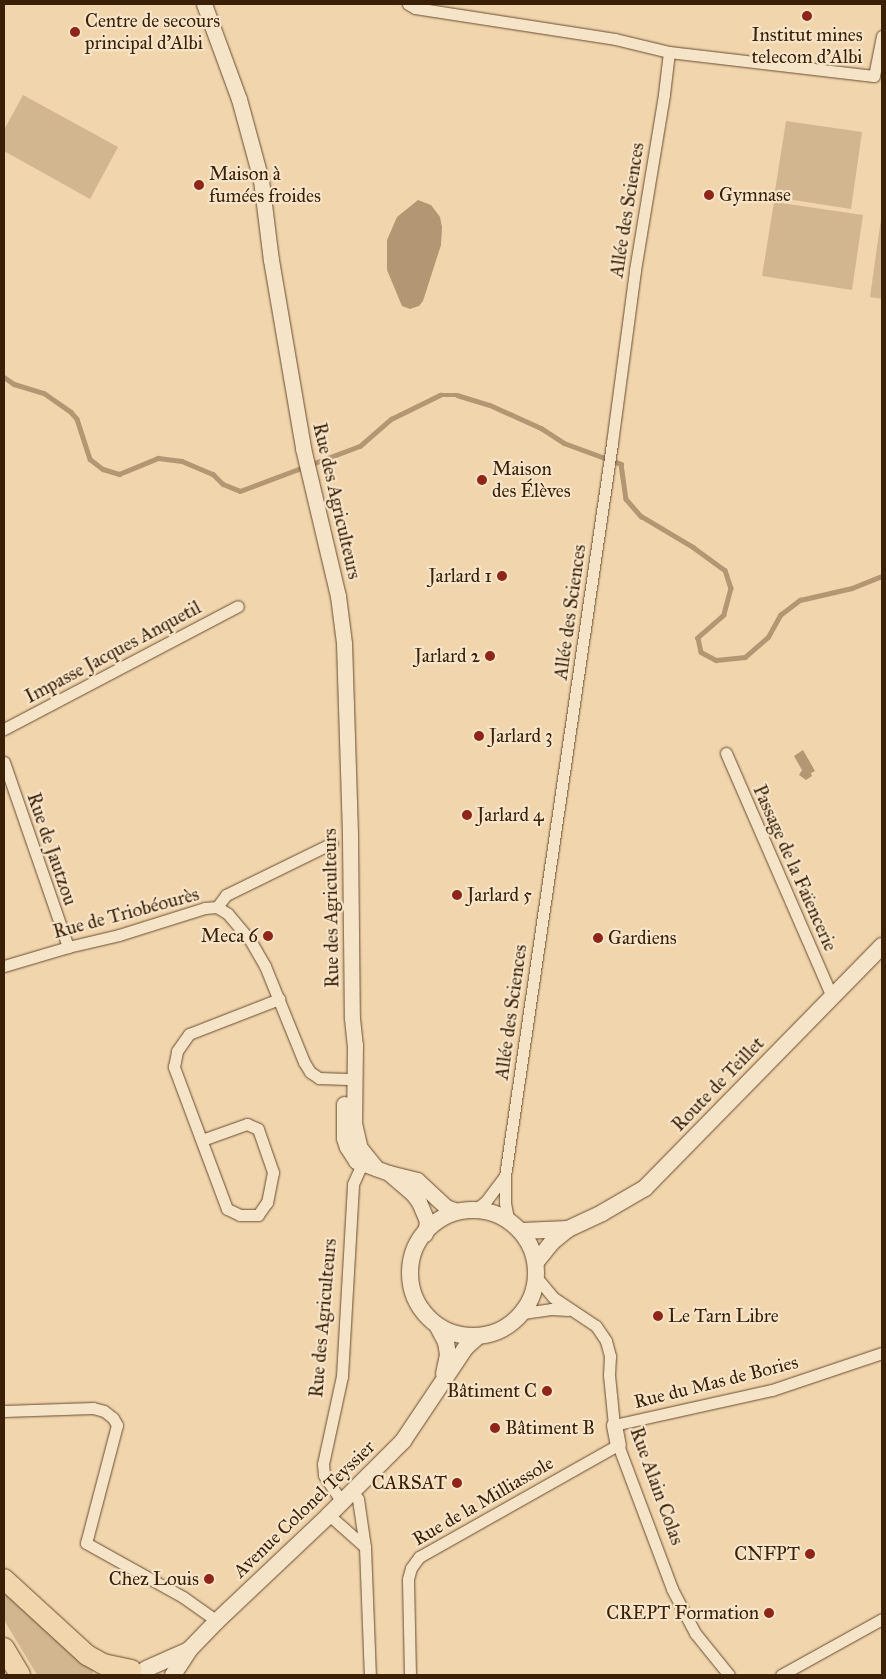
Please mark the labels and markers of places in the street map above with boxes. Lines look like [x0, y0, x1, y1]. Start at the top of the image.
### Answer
place label: Centre de secours principal d'Albi [85, 10, 220, 54]
marker: Institut mines telecom d'Albi [801, 10, 813, 22]
place label: Institut mines telecom d'Albi [751, 24, 863, 68]
marker: Centre de secours principal d'Albi [69, 26, 81, 38]
place label: Maison à fumées froides [209, 163, 321, 207]
marker: Maison à fumées froides [193, 179, 205, 191]
place label: Gymnase [719, 184, 791, 206]
marker: Gymnase [703, 189, 715, 201]
place label: Maison des Élèves [492, 458, 571, 502]
marker: Maison des Élèves [476, 474, 488, 486]
place label: Jarlard 1 [428, 565, 492, 587]
marker: Jarlard 1 [496, 570, 508, 582]
place label: Jarlard 2 [415, 645, 480, 667]
marker: Jarlard 2 [484, 650, 496, 662]
place label: Jarlard 3 [489, 725, 553, 747]
marker: Jarlard 3 [473, 730, 485, 742]
place label: Jarlard 4 [477, 804, 544, 826]
marker: Jarlard 4 [461, 809, 473, 821]
place label: Jarlard 5 [467, 884, 532, 906]
marker: Jarlard 5 [451, 889, 463, 901]
place label: Meca 6 [201, 925, 258, 947]
place label: Gardiens [608, 927, 677, 949]
marker: Meca 6 [262, 930, 274, 942]
marker: Gardiens [592, 932, 604, 944]
place label: Le Tarn Libre [668, 1305, 779, 1327]
marker: Le Tarn Libre [652, 1310, 664, 1322]
place label: Bâtiment C [447, 1380, 537, 1402]
marker: Bâtiment C [541, 1385, 553, 1397]
place label: Bâtiment B [505, 1417, 595, 1439]
marker: Bâtiment B [489, 1422, 501, 1434]
place label: CARSAT [372, 1472, 447, 1494]
marker: CARSAT [451, 1477, 463, 1489]
place label: CNFPT [734, 1543, 800, 1565]
marker: CNFPT [804, 1548, 816, 1560]
place label: Chez Louis [109, 1568, 199, 1590]
marker: Chez Louis [203, 1573, 215, 1585]
place label: CREPT Formation [606, 1602, 759, 1624]
marker: CREPT Formation [763, 1607, 775, 1619]

